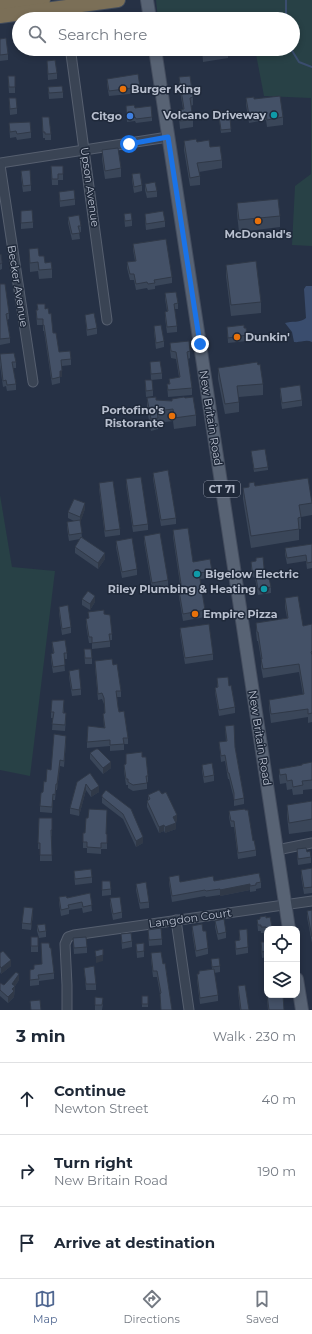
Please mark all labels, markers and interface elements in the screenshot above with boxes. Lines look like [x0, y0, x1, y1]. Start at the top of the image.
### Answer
search box [12, 12, 300, 56]
icon: search [26, 23, 48, 45]
text: Search here [58, 25, 147, 44]
place label: Burger King [131, 82, 201, 96]
marker: Burger King [118, 84, 128, 94]
place label: Volcano Driveway [162, 108, 266, 122]
place label: Citgo [91, 109, 122, 123]
marker: Volcano Driveway [269, 110, 279, 120]
marker: Citgo [125, 111, 135, 121]
route start [120, 135, 138, 153]
street label: Upson Avenue [77, 146, 103, 228]
marker: McDonald's [253, 216, 263, 226]
place label: McDonald's [225, 227, 292, 241]
street label: Becker Avenue [5, 244, 31, 328]
place label: Dunkin' [245, 330, 290, 344]
marker: Dunkin' [232, 332, 242, 342]
route end [191, 335, 209, 353]
street label: New Britain Road [197, 369, 225, 467]
place label: Portofino's Ristorante [101, 403, 164, 430]
marker: Portofino's Ristorante [167, 411, 177, 421]
road number: CT 71 [204, 481, 240, 497]
place label: Bigelow Electric [205, 567, 299, 581]
marker: Bigelow Electric [192, 569, 202, 579]
place label: Riley Plumbing & Heating [108, 582, 256, 596]
marker: Riley Plumbing & Heating [259, 584, 269, 594]
place label: Empire Pizza [203, 607, 278, 621]
marker: Empire Pizza [190, 609, 200, 619]
street label: New Britain Road [246, 689, 274, 787]
street label: Langdon Court [148, 905, 233, 931]
map controls [264, 926, 300, 998]
button: locate [264, 926, 300, 962]
button: layers [264, 962, 300, 998]
text: 3 min [16, 1026, 66, 1046]
text: Walk · 230 m [213, 1028, 296, 1044]
text: Continue [54, 1081, 126, 1100]
icon: ahead [16, 1088, 38, 1110]
text: 40 m [262, 1091, 296, 1107]
text: Newton Street [54, 1100, 148, 1116]
text: Turn right [54, 1153, 133, 1172]
icon: right [16, 1160, 38, 1182]
text: 190 m [258, 1163, 296, 1179]
text: New Britain Road [54, 1172, 168, 1188]
icon: arrive [16, 1232, 38, 1254]
text: Arrive at destination [54, 1233, 215, 1252]
tab: Map [33, 1288, 57, 1326]
tab: Directions [124, 1288, 180, 1326]
tab: Saved [246, 1288, 279, 1326]

